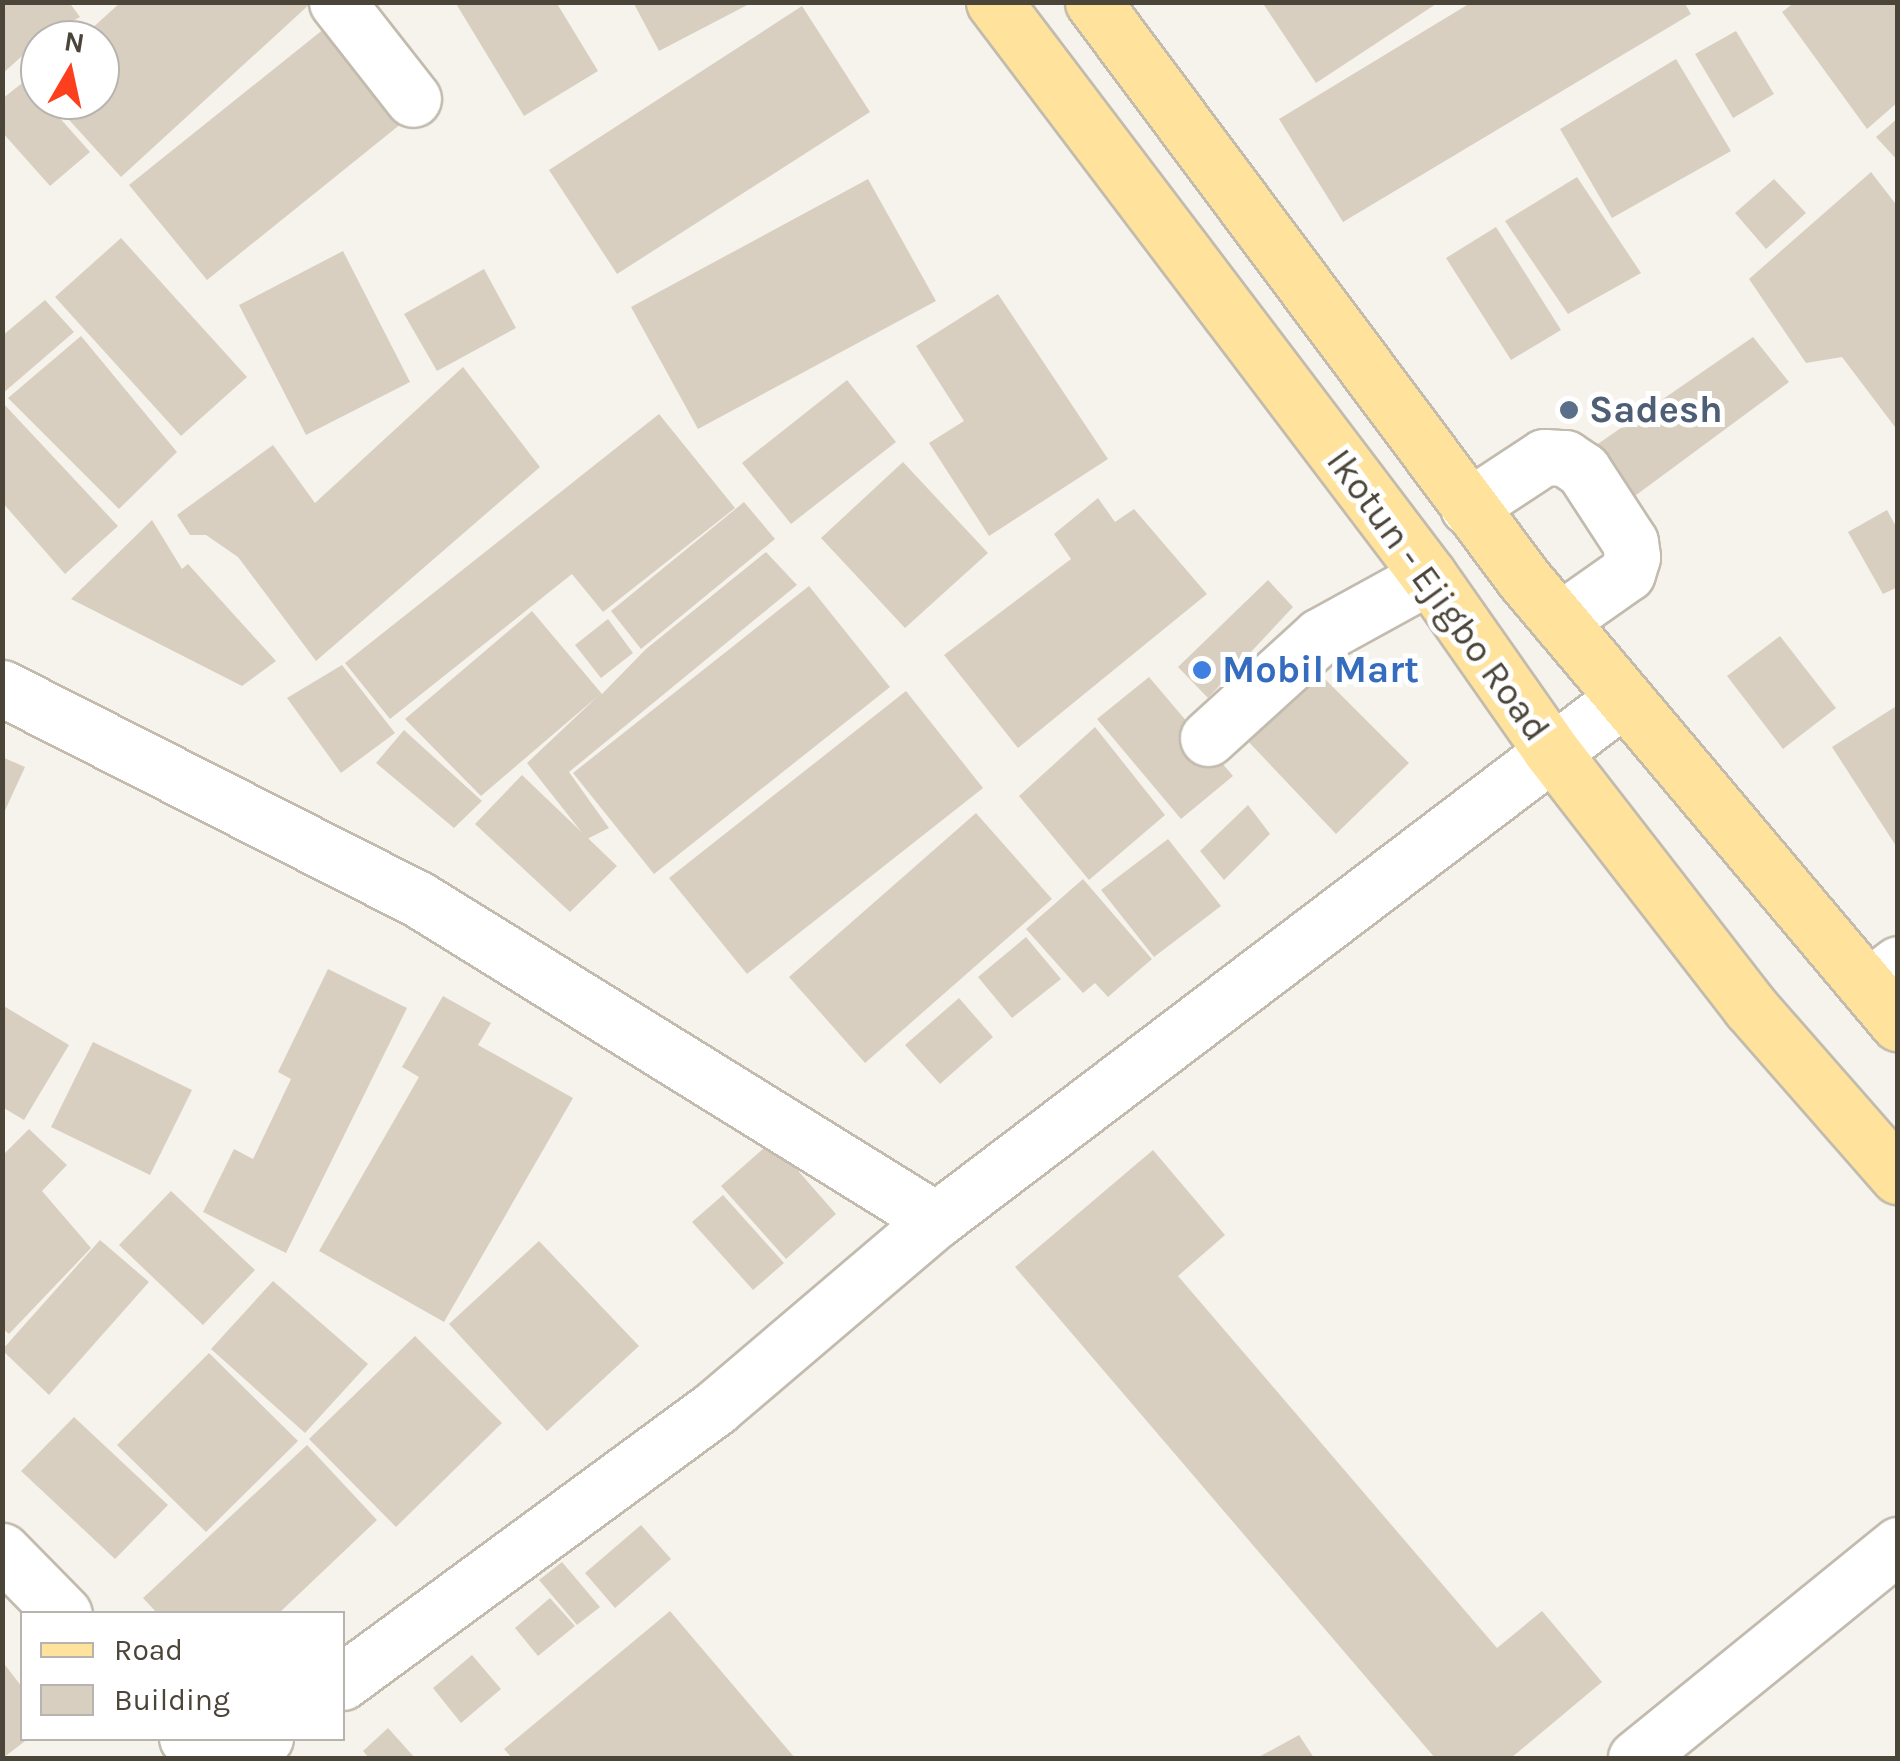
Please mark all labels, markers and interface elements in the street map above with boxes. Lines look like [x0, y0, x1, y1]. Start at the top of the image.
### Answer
north arrow [20, 20, 120, 120]
text: N [62, 24, 87, 60]
place label: Sadesh [1589, 387, 1723, 433]
marker: Sadesh [1558, 399, 1580, 421]
street label: Ikotun - Ejigbo Road [1317, 440, 1559, 750]
place label: Mobil Mart [1222, 647, 1419, 693]
marker: Mobil Mart [1191, 659, 1213, 681]
legend [20, 1611, 345, 1741]
text: Road [114, 1632, 183, 1668]
text: Building [114, 1682, 230, 1718]

